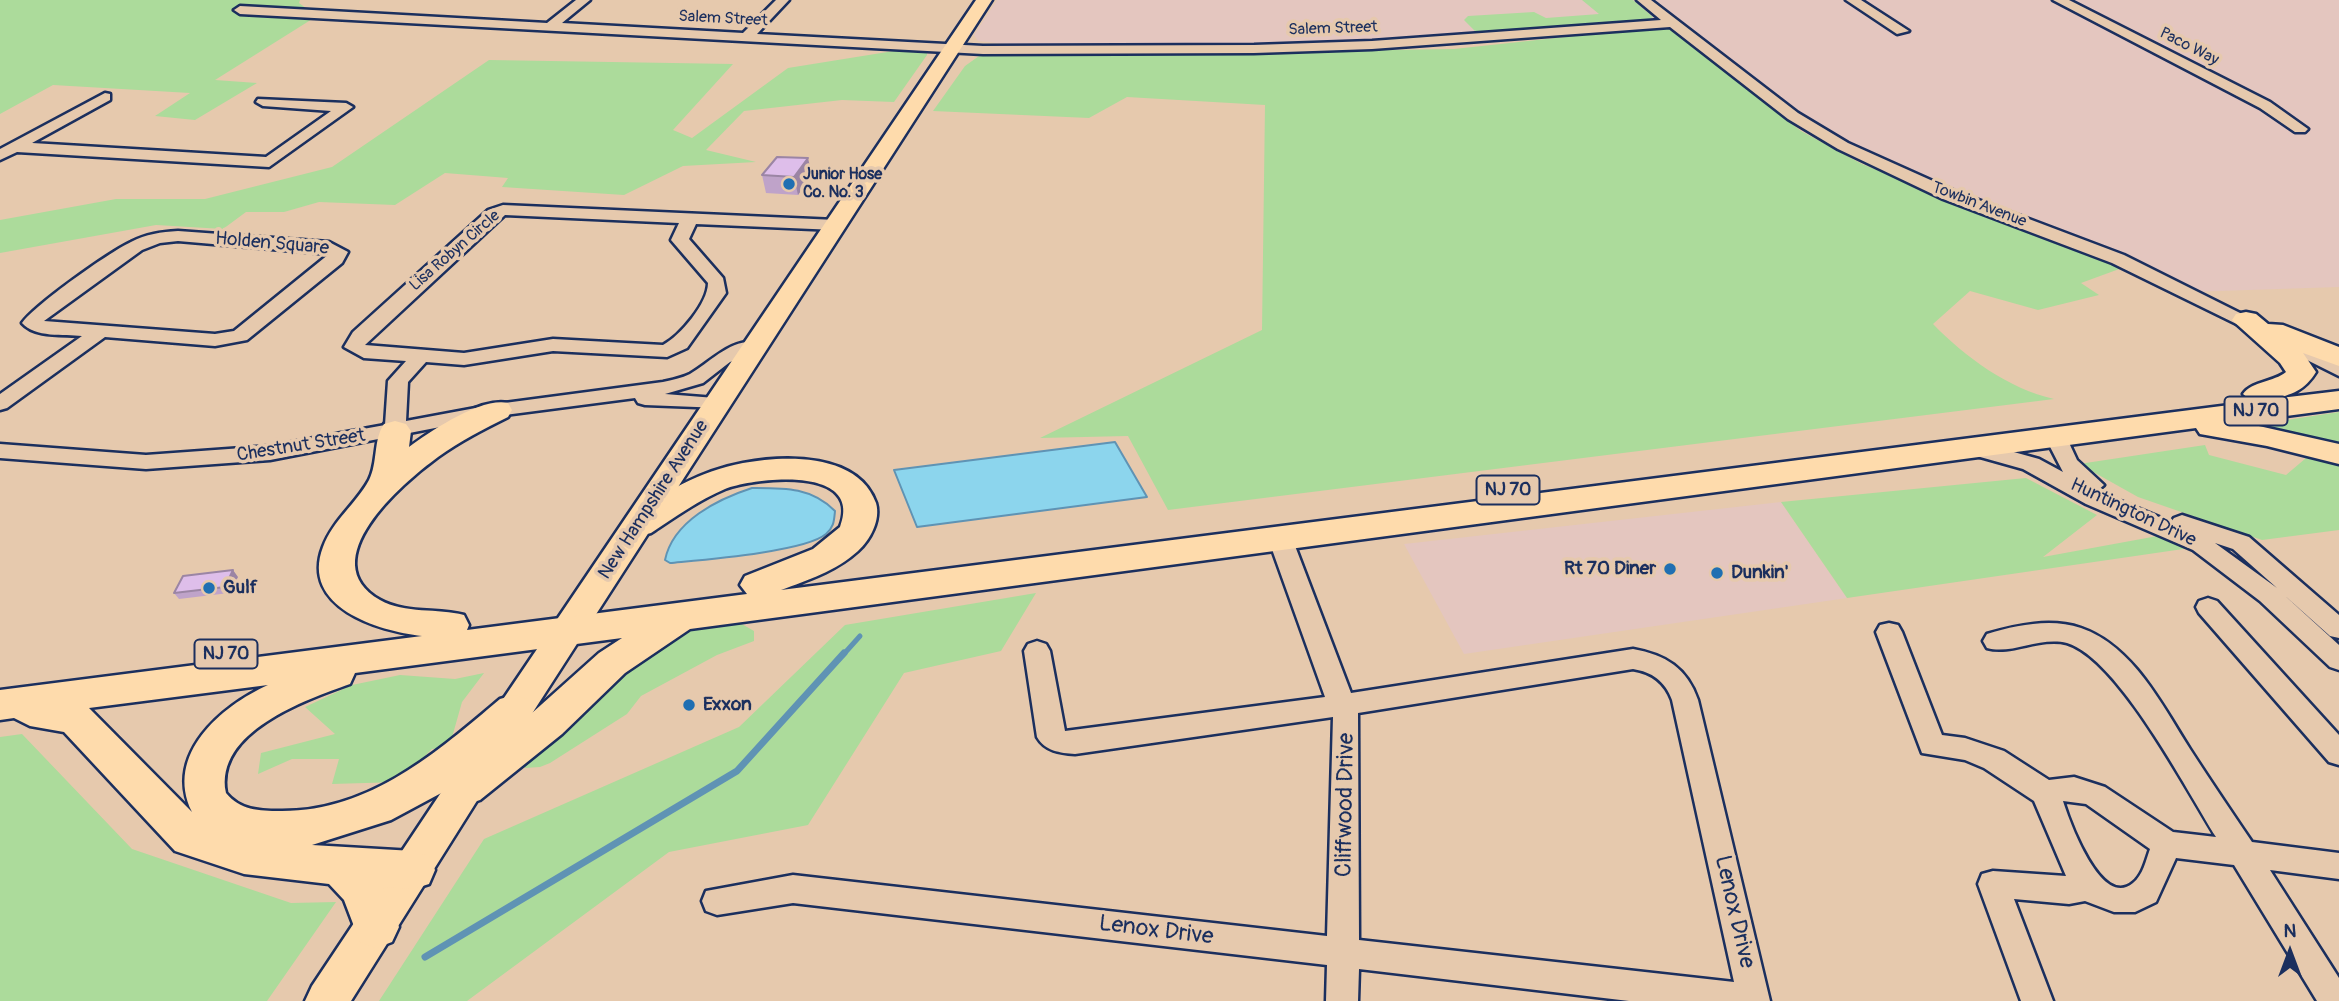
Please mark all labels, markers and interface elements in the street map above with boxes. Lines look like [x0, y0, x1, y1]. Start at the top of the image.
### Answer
street label: Salem Street [678, 7, 768, 31]
street label: Salem Street [1288, 18, 1378, 40]
street label: Paco Way [2156, 24, 2222, 70]
place label: Junior Hose Co. No. 3 [803, 165, 882, 203]
marker: Junior Hose Co. No. 3 [781, 176, 797, 192]
street label: Towbin Avenue [1929, 178, 2029, 232]
street label: Lisa Robyn Circle [406, 207, 504, 295]
street label: Holden Square [214, 228, 330, 260]
road number: NJ 70 [2224, 396, 2288, 426]
street label: New Hampshire Avenue [594, 416, 714, 584]
street label: Chestnut Street [235, 425, 367, 467]
street label: Huntington Drive [2066, 474, 2200, 552]
road number: NJ 70 [1476, 476, 1540, 504]
place label: Rt 70 Diner [1564, 558, 1656, 580]
marker: Rt 70 Diner [1662, 561, 1678, 577]
place label: Dunkin' [1731, 562, 1788, 584]
marker: Dunkin' [1709, 565, 1725, 581]
place label: Gulf [223, 577, 257, 599]
marker: Gulf [201, 580, 217, 596]
road number: NJ 70 [194, 640, 258, 668]
place label: Exxon [703, 694, 752, 716]
marker: Exxon [681, 697, 697, 713]
street label: Cliffwood Drive [1331, 733, 1361, 877]
street label: Lenox Drive [1708, 853, 1760, 971]
street label: Lenox Drive [1097, 910, 1215, 952]
north arrow [2255, 917, 2325, 987]
text: N [2284, 919, 2296, 943]

